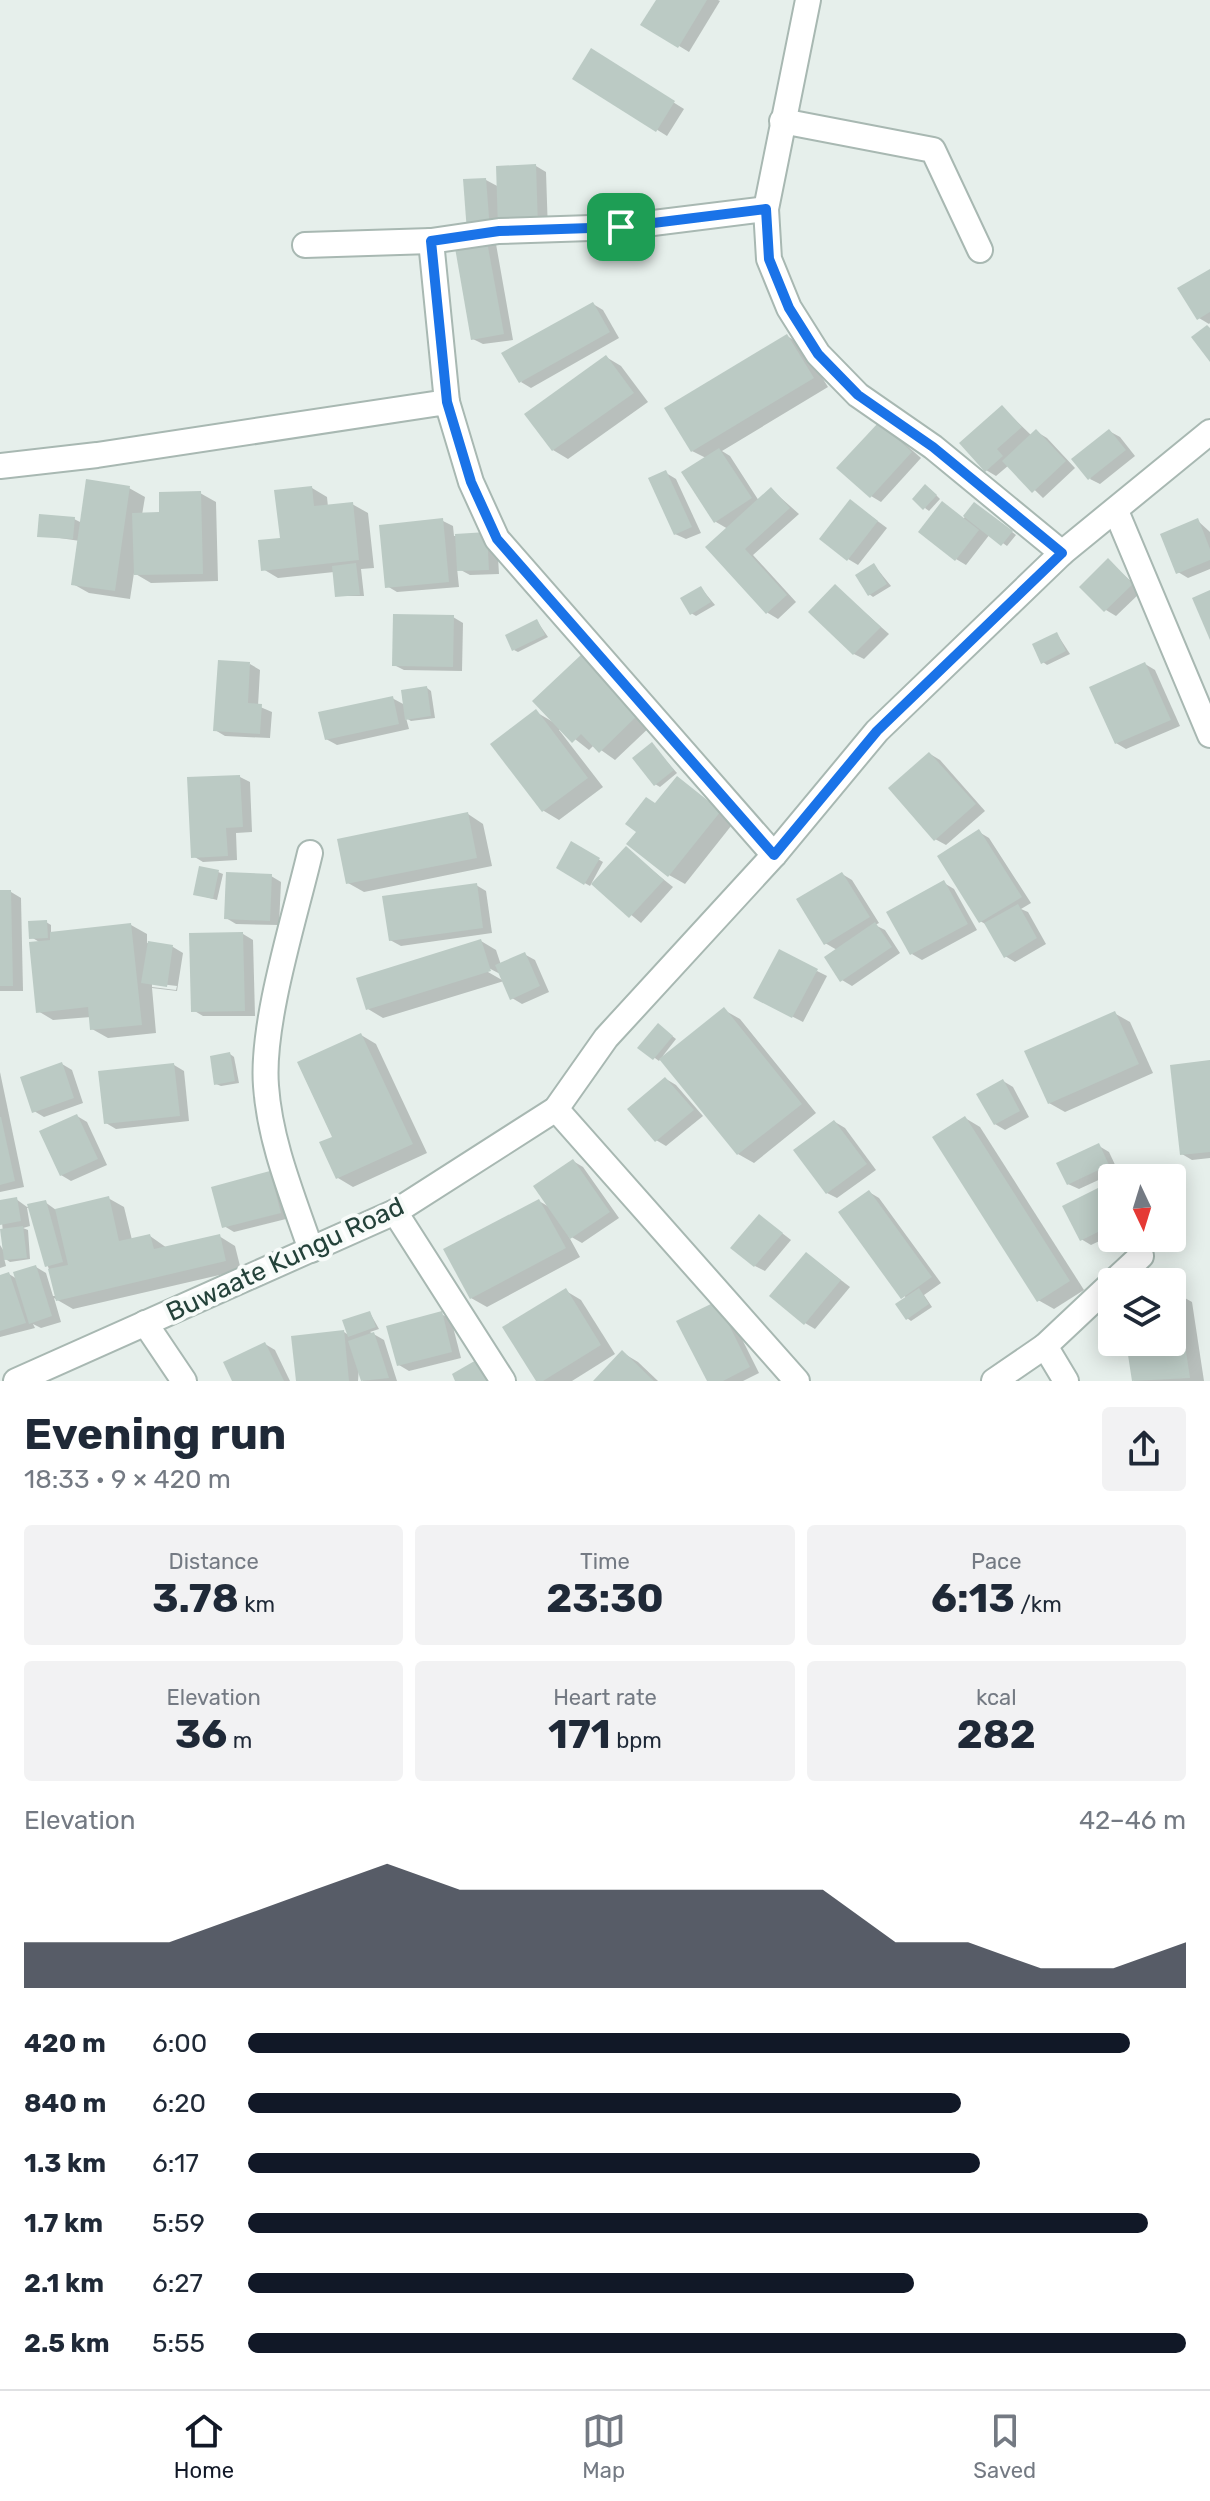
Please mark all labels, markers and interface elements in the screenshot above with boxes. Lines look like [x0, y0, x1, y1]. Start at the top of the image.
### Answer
pin [587, 193, 655, 261]
icon: arrive [599, 205, 643, 249]
north arrow [1098, 1164, 1186, 1252]
map controls [1098, 1164, 1186, 1356]
street label: Buwaate Kungu Road [161, 1191, 409, 1328]
button: layers [1098, 1268, 1186, 1356]
button: share [1102, 1407, 1186, 1491]
text: Evening run [24, 1408, 286, 1460]
text: 18:33 · 9 × 420 m [24, 1464, 231, 1495]
text: Distance [169, 1548, 259, 1575]
text: Time [580, 1548, 630, 1575]
text: Pace [971, 1548, 1022, 1575]
text: 3.78 [152, 1575, 239, 1622]
text: 23:30 [546, 1575, 664, 1622]
text: 6:13 [931, 1575, 1015, 1622]
text: km [239, 1591, 275, 1618]
text: /km [1015, 1591, 1062, 1618]
text: Elevation [167, 1684, 261, 1711]
text: Heart rate [553, 1684, 657, 1711]
text: kcal [976, 1684, 1017, 1711]
text: 36 [175, 1711, 227, 1758]
text: 171 [548, 1711, 611, 1758]
text: 282 [957, 1711, 1036, 1758]
text: m [227, 1727, 252, 1754]
text: bpm [611, 1727, 662, 1754]
text: Elevation [24, 1805, 135, 1836]
text: 42–46 m [1079, 1805, 1186, 1836]
text: 420 m [24, 2028, 106, 2059]
text: 6:00 [152, 2028, 207, 2059]
text: 840 m [24, 2088, 106, 2119]
text: 6:20 [152, 2088, 206, 2119]
text: 1.3 km [24, 2148, 106, 2179]
text: 6:17 [152, 2148, 199, 2179]
text: 1.7 km [24, 2208, 103, 2239]
text: 5:59 [152, 2208, 205, 2239]
text: 2.1 km [24, 2268, 104, 2299]
text: 6:27 [152, 2268, 203, 2299]
text: 2.5 km [24, 2328, 110, 2359]
text: 5:55 [152, 2328, 205, 2359]
tab: Home [174, 2409, 234, 2484]
tab: Map [582, 2409, 626, 2484]
tab: Saved [973, 2409, 1036, 2484]

